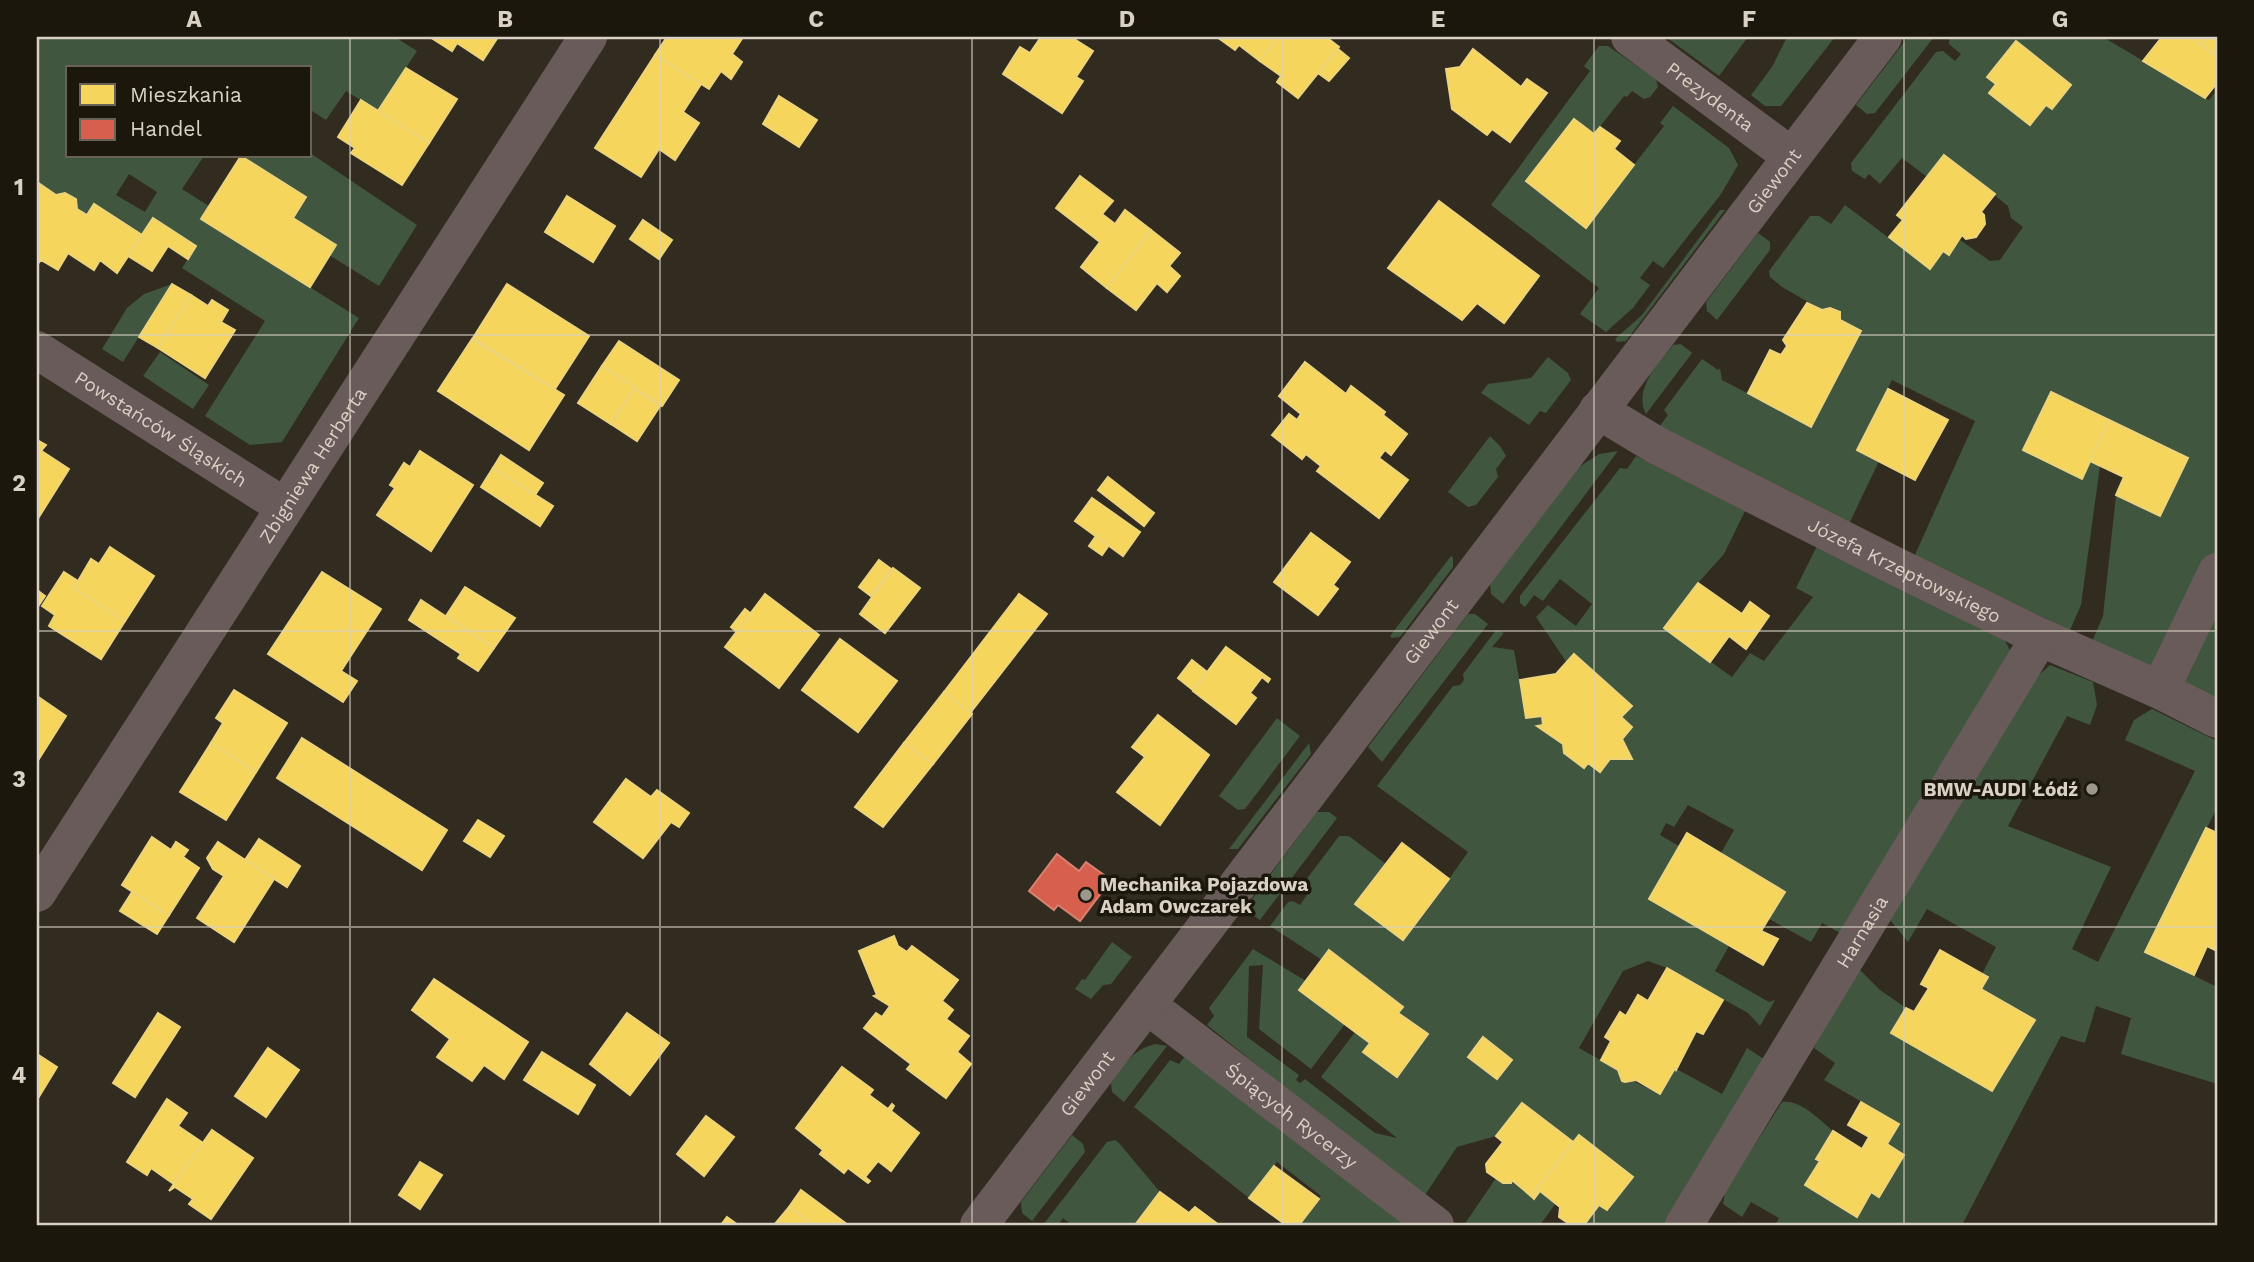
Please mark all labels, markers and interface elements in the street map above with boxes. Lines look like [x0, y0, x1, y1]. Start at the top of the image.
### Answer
text: A [186, 6, 202, 33]
text: B [497, 6, 513, 33]
text: C [808, 6, 824, 33]
text: D [1119, 6, 1135, 33]
text: E [1431, 6, 1445, 33]
text: F [1742, 6, 1756, 33]
text: G [2052, 6, 2068, 33]
street label: Prezydenta [1662, 57, 1759, 137]
legend [66, 66, 312, 158]
text: Mieszkania [130, 82, 242, 107]
text: Handel [130, 116, 202, 141]
street label: Giewont [1741, 144, 1806, 218]
text: 1 [14, 174, 24, 201]
street label: Powstańców Śląskich [71, 366, 252, 492]
street label: Zbigniewa Herberta [254, 383, 371, 547]
text: 2 [12, 470, 26, 497]
street label: Józefa Krzeptowskiego [1804, 512, 2005, 628]
street label: Giewont [1399, 594, 1463, 669]
text: 3 [12, 766, 26, 793]
place label: BMW-AUDI Łódź [1923, 778, 2078, 801]
marker: BMW-AUDI Łódź [2084, 781, 2100, 797]
place label: Mechanika Pojazdowa Adam Owczarek [1100, 873, 1308, 918]
marker: Mechanika Pojazdowa Adam Owczarek [1078, 887, 1094, 903]
street label: Harnasia [1831, 891, 1893, 972]
street label: Giewont [1055, 1046, 1119, 1121]
street label: Śpiących Rycerzy [1221, 1058, 1362, 1173]
text: 4 [12, 1062, 27, 1089]

